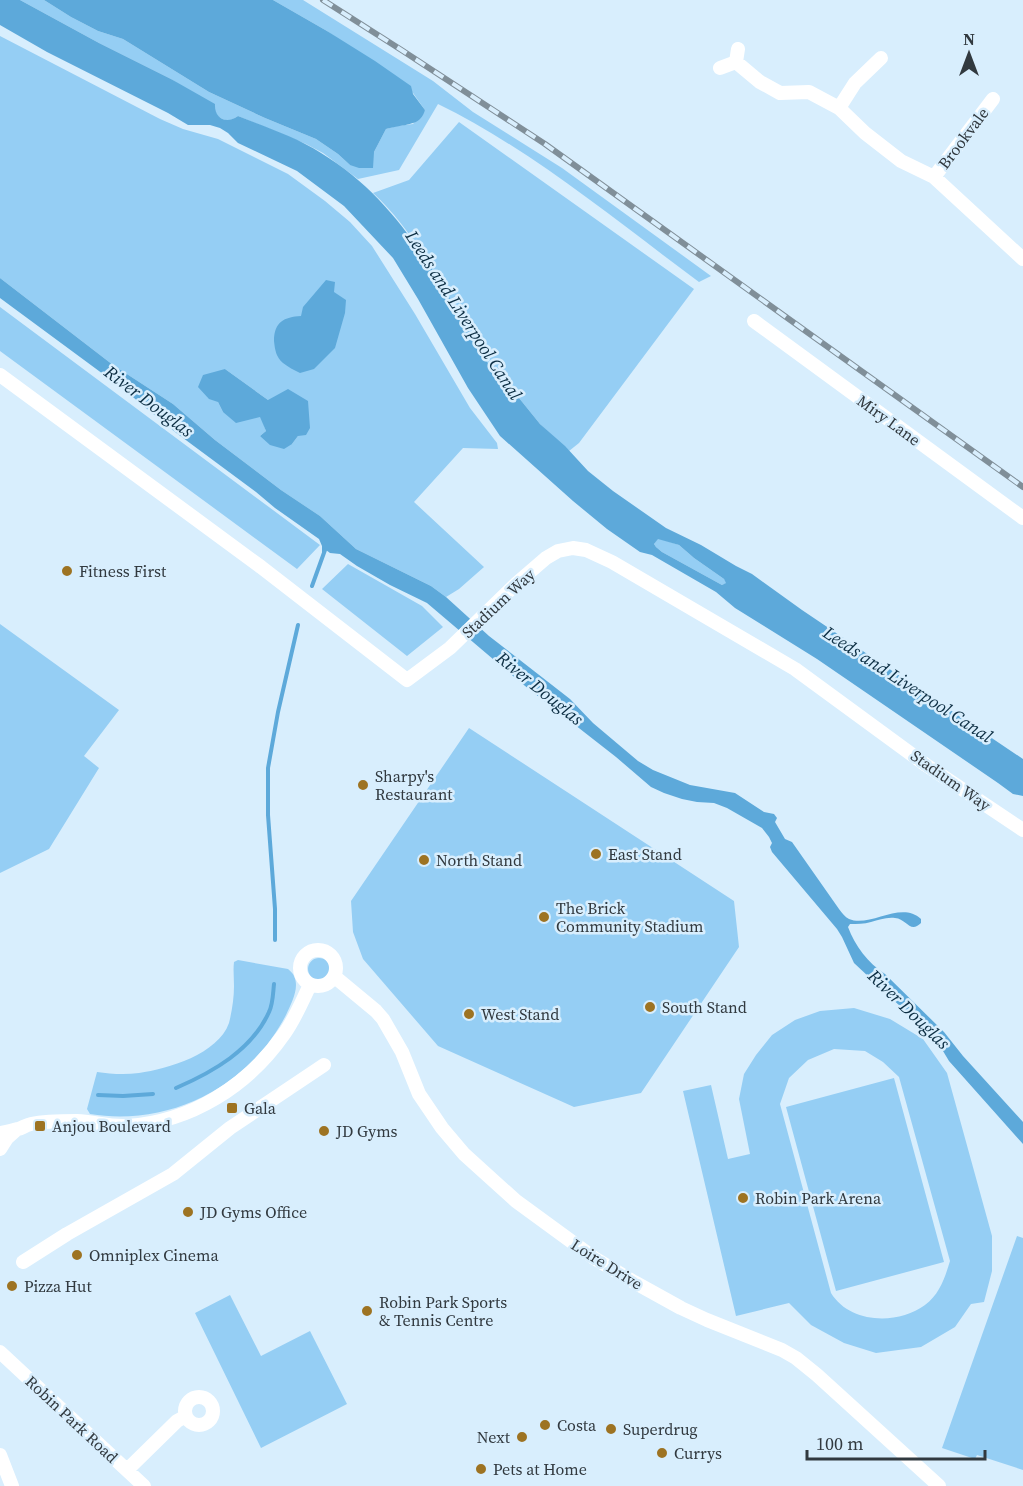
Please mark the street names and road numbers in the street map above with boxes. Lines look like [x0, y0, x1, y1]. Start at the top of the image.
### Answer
street label: Brookvale [933, 103, 993, 173]
street label: Miry Lane [853, 389, 925, 451]
street label: Stadium Way [457, 563, 540, 643]
street label: Stadium Way [907, 744, 996, 816]
street label: Loire Drive [567, 1233, 647, 1295]
street label: Robin Park Road [21, 1370, 123, 1468]

